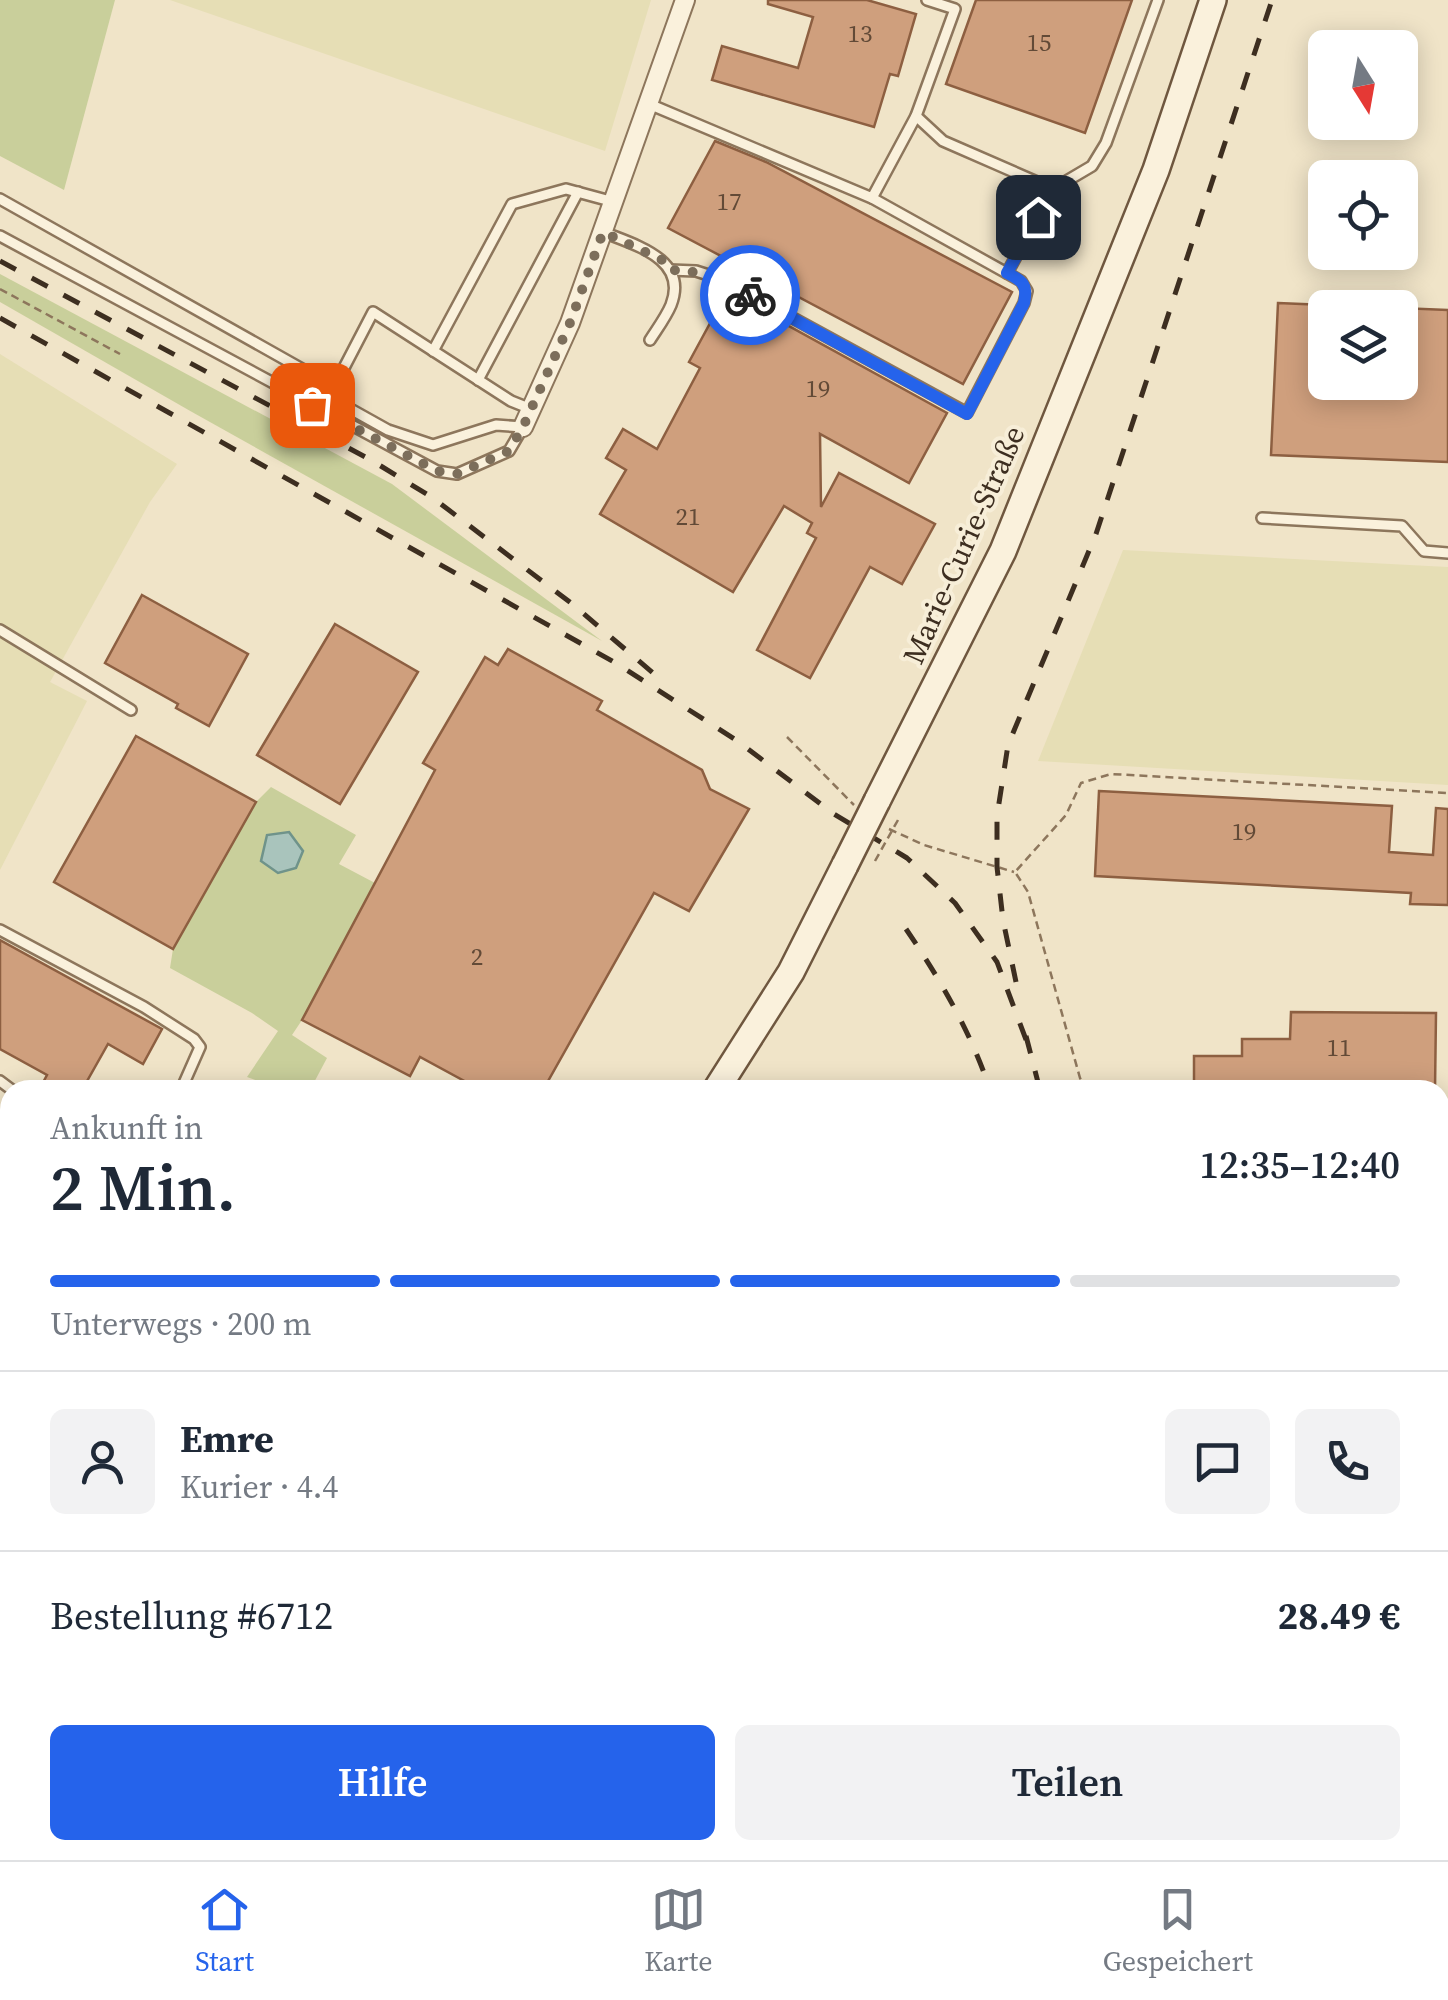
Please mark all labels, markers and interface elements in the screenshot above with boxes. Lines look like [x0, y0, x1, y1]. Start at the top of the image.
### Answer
house number: 13 [847, 16, 873, 50]
house number: 15 [1026, 25, 1052, 59]
north arrow [1308, 30, 1418, 140]
map controls [1308, 30, 1418, 400]
button: locate [1308, 160, 1418, 270]
pin [996, 175, 1081, 260]
house number: 17 [716, 184, 742, 218]
icon: home [1011, 190, 1066, 245]
courier [700, 245, 800, 345]
icon: bike [723, 268, 778, 323]
button: layers [1308, 290, 1418, 400]
pin [270, 363, 355, 448]
house number: 19 [805, 371, 831, 405]
icon: bag [285, 378, 340, 433]
street label: Marie-Curie-Straße [893, 419, 1034, 670]
house number: 21 [675, 499, 701, 533]
house number: 19 [1231, 814, 1257, 848]
house number: 2 [471, 939, 483, 973]
house number: 11 [1326, 1030, 1352, 1064]
text: Ankunft in [50, 1106, 203, 1150]
text: 12:35–12:40 [1199, 1139, 1400, 1191]
text: 2 Min. [50, 1143, 236, 1232]
text: Unterwegs · 200 m [50, 1302, 312, 1346]
button: person [50, 1409, 155, 1514]
button: chat [1165, 1409, 1270, 1514]
button: phone [1295, 1409, 1400, 1514]
text: Emre [180, 1413, 274, 1465]
text: Kurier · 4.4 [180, 1465, 338, 1509]
text: Bestellung #6712 [50, 1590, 333, 1642]
text: 28.49 € [1277, 1590, 1400, 1642]
button: Hilfe [50, 1725, 715, 1840]
button: Teilen [735, 1725, 1400, 1840]
tab: Start [195, 1882, 254, 1980]
tab: Karte [644, 1882, 712, 1980]
tab: Gespeichert [1103, 1882, 1253, 1980]

